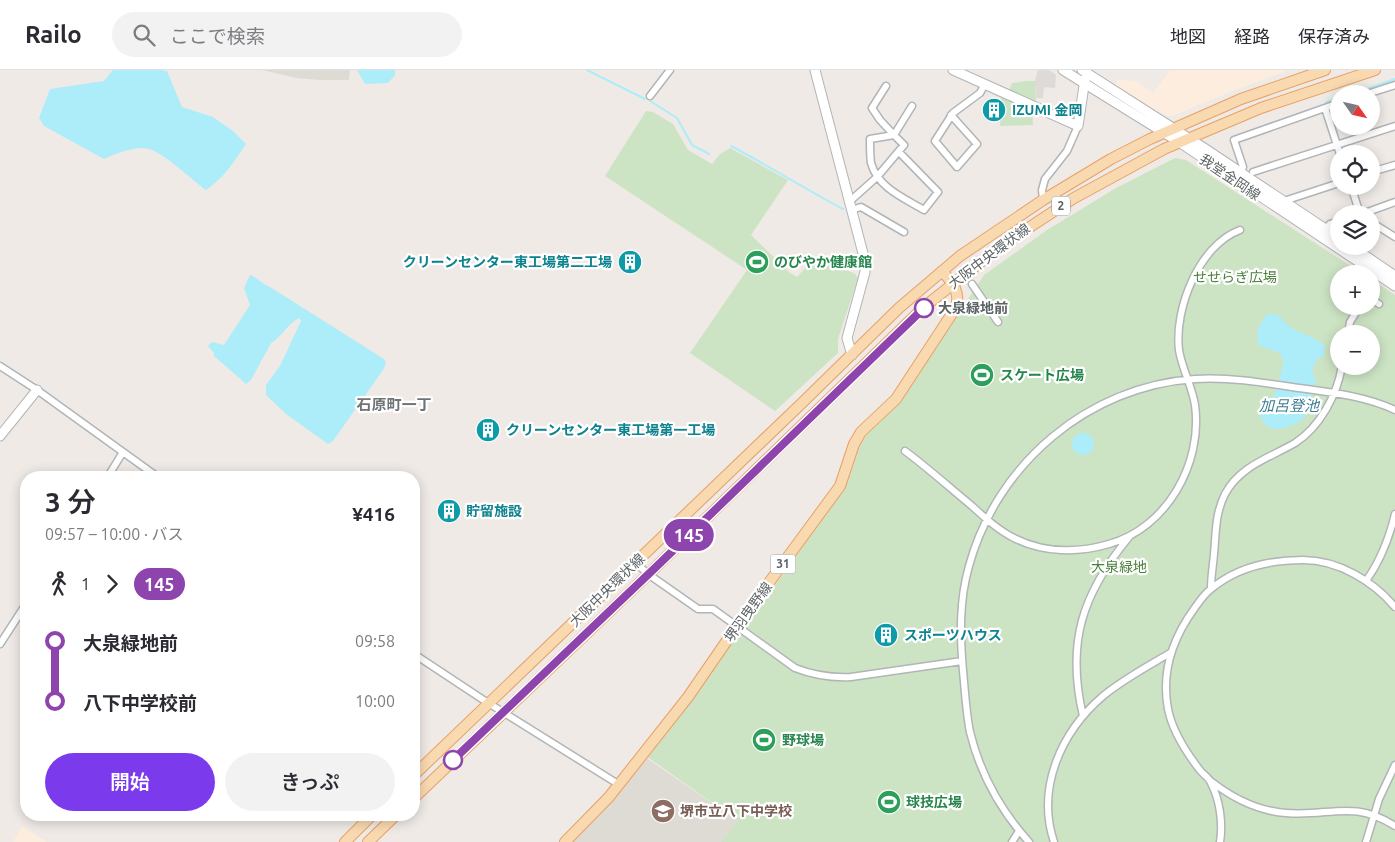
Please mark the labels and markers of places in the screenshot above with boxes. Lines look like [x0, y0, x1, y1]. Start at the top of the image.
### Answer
building icon: IZUMI 金岡 [981, 97, 1007, 123]
place label: IZUMI 金岡 [1012, 102, 1082, 118]
building icon: クリーンセンター東工場第二工場 [617, 249, 643, 275]
sports icon: のびやか健康館 [744, 249, 770, 275]
place label: クリーンセンター東工場第二工場 [403, 254, 612, 270]
place label: のびやか健康館 [774, 254, 872, 270]
marker: 大泉緑地前 [914, 298, 934, 318]
place label: 大泉緑地前 [938, 300, 1008, 316]
sports icon: スケート広場 [969, 362, 995, 388]
place label: スケート広場 [1000, 367, 1084, 383]
building icon: クリーンセンター東工場第一工場 [475, 417, 501, 443]
place label: クリーンセンター東工場第一工場 [506, 422, 715, 438]
building icon: 貯留施設 [436, 498, 462, 524]
place label: 貯留施設 [466, 503, 522, 519]
building icon: スポーツハウス [873, 622, 899, 648]
place label: スポーツハウス [904, 627, 1002, 643]
sports icon: 野球場 [751, 727, 777, 753]
place label: 野球場 [782, 732, 824, 748]
unlabelled marker [443, 750, 463, 770]
sports icon: 球技広場 [876, 789, 902, 815]
place label: 球技広場 [906, 794, 962, 810]
school or university icon: 堺市立八下中学校 [650, 798, 676, 824]
place label: 堺市立八下中学校 [680, 803, 792, 819]

